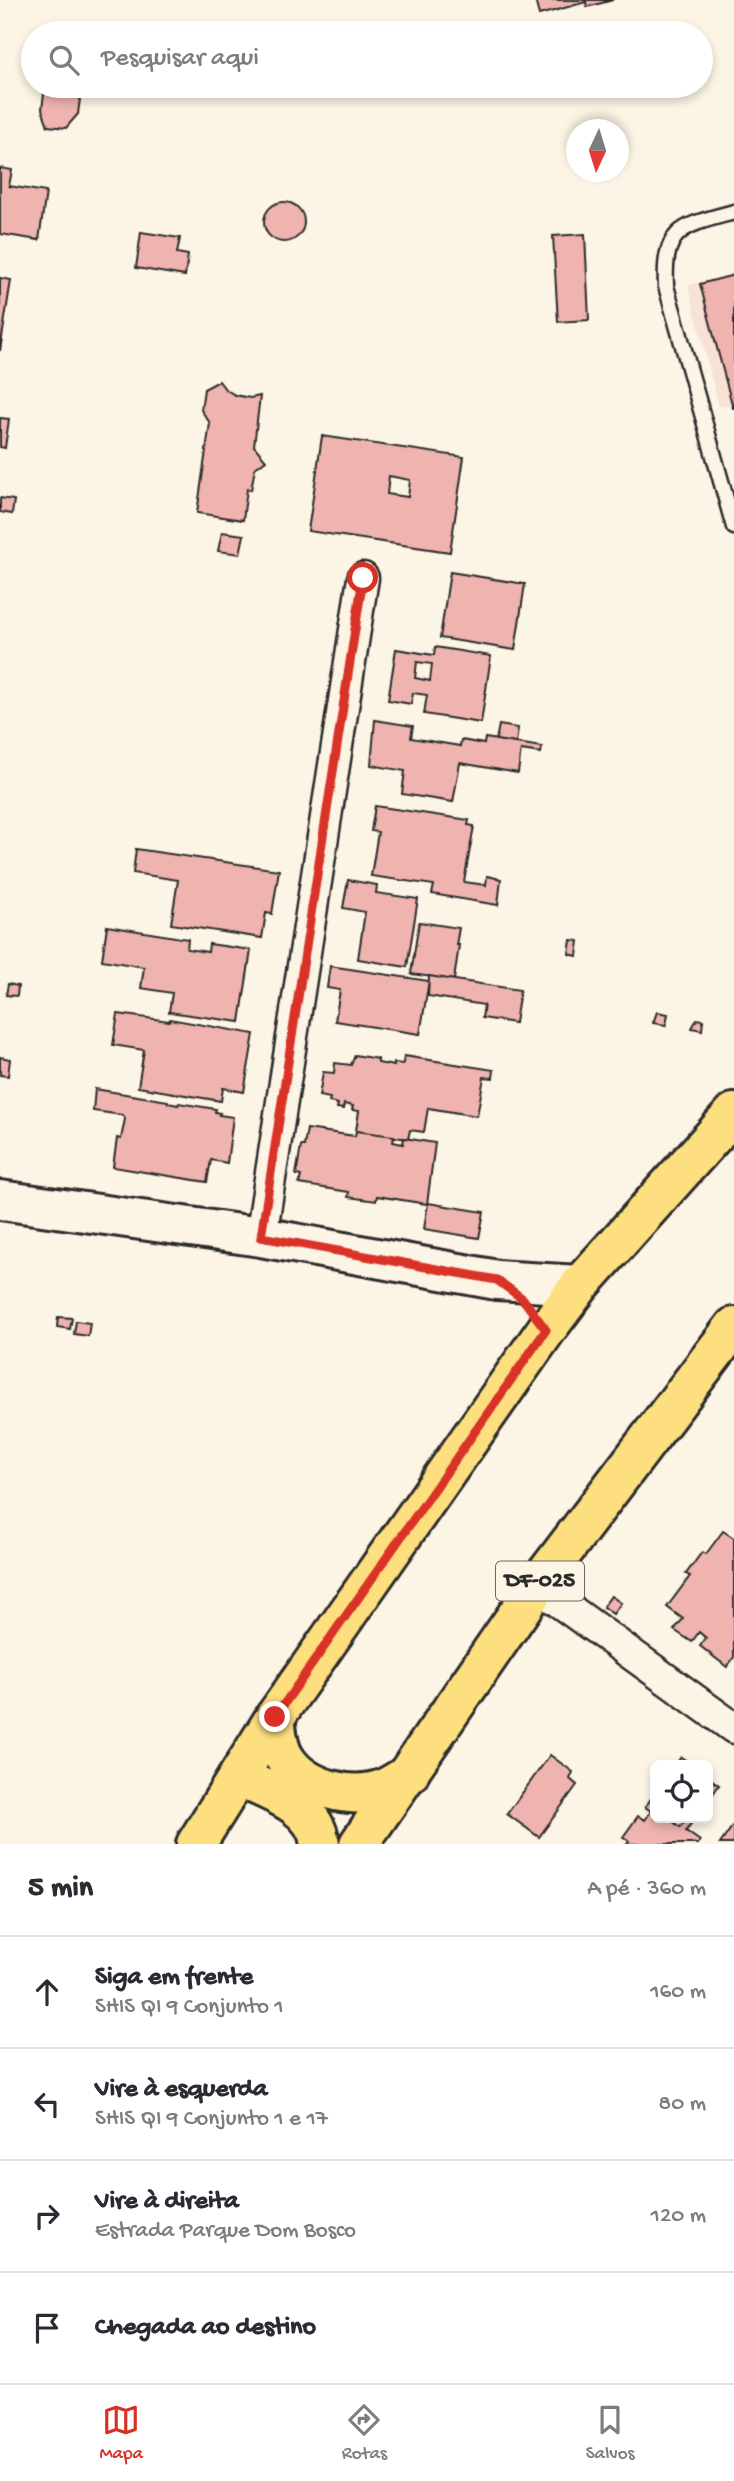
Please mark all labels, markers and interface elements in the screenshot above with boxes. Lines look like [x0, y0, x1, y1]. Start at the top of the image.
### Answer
search box [21, 21, 713, 98]
icon: search [45, 41, 83, 79]
text: Pesquisar aqui [101, 44, 259, 75]
north arrow [566, 119, 629, 182]
route start [347, 562, 378, 593]
road number: DF-025 [496, 1562, 584, 1600]
route end [259, 1701, 290, 1732]
map controls [650, 1760, 713, 1823]
button: locate [650, 1760, 713, 1823]
text: 5 min [28, 1872, 93, 1907]
text: A pé · 360 m [587, 1876, 706, 1903]
text: Siga em frente [95, 1963, 253, 1994]
icon: ahead [28, 1973, 66, 2011]
text: 160 m [650, 1979, 706, 2006]
text: SHIS QI 9 Conjunto 1 [95, 1994, 284, 2021]
text: Vire à esquerda [95, 2075, 268, 2106]
icon: left [28, 2085, 66, 2123]
text: 80 m [659, 2091, 706, 2118]
text: SHIS QI 9 Conjunto 1 e 17 [95, 2106, 328, 2133]
text: Vire à direita [95, 2187, 239, 2218]
icon: right [28, 2197, 66, 2235]
text: 120 m [651, 2203, 706, 2230]
text: Estrada Parque Dom Bosco [95, 2218, 356, 2245]
icon: arrive [28, 2309, 66, 2347]
text: Chegada ao destino [95, 2313, 316, 2344]
tab: Mapa [99, 2401, 143, 2466]
tab: Rotas [342, 2401, 387, 2466]
tab: Salvos [586, 2401, 635, 2466]

